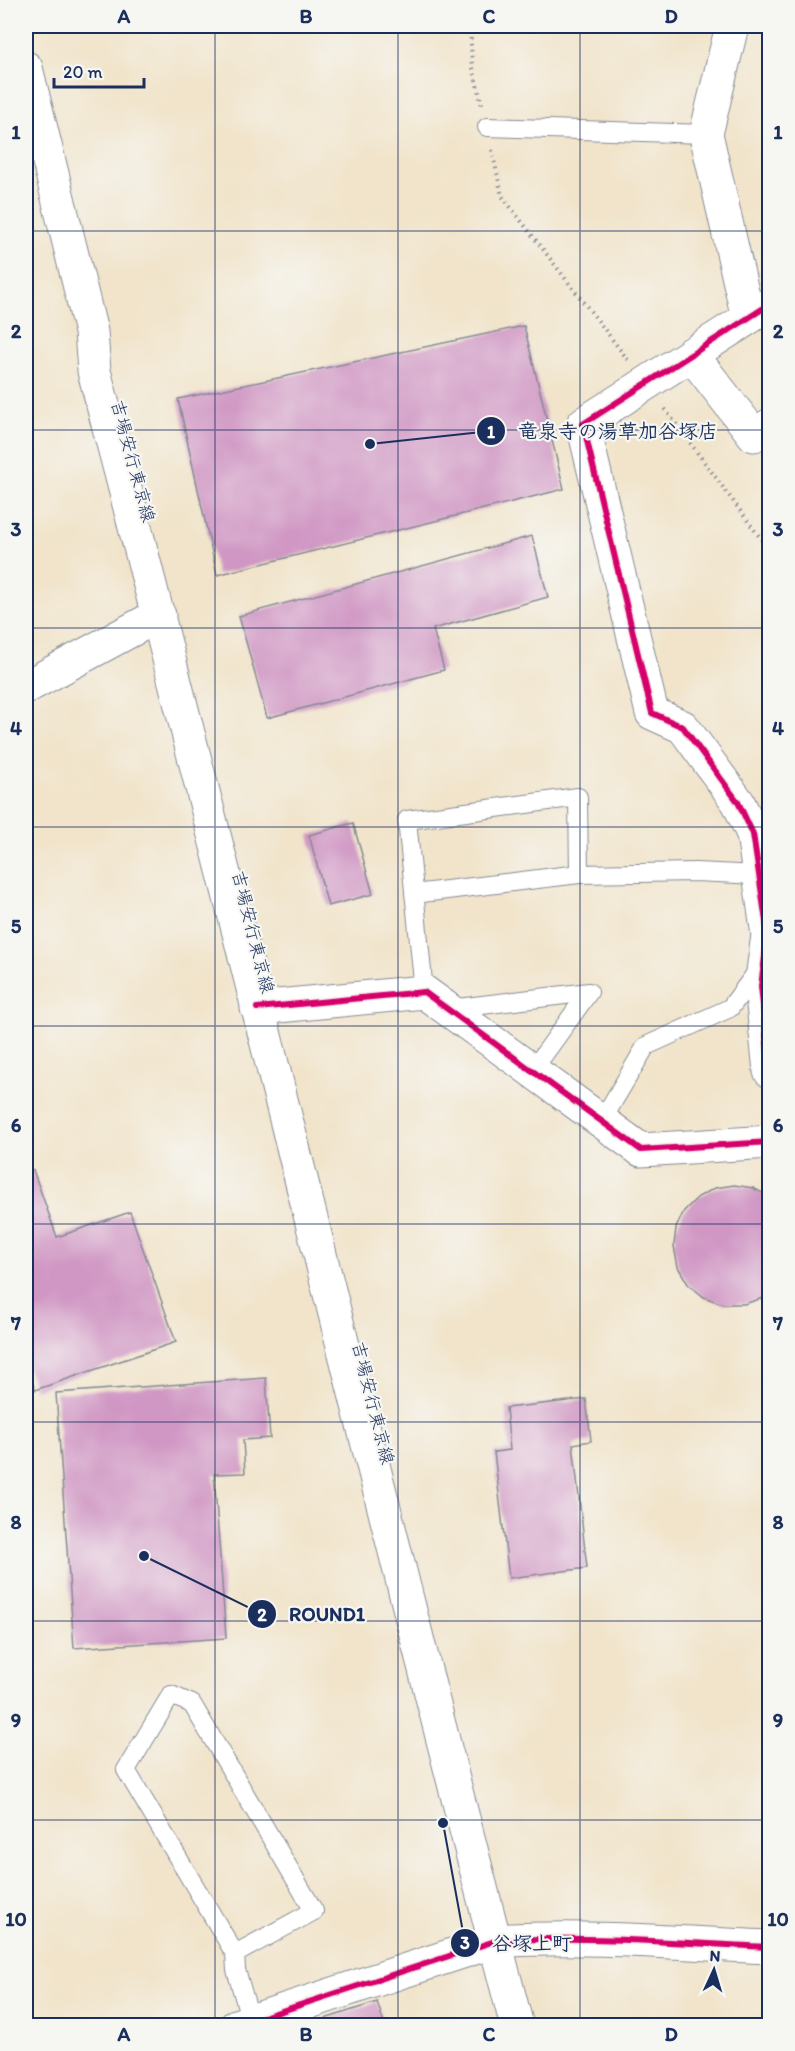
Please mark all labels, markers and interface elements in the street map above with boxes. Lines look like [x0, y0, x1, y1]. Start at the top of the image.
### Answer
text: A [117, 4, 131, 28]
text: B [300, 4, 313, 28]
text: C [483, 4, 496, 28]
text: D [664, 4, 678, 28]
scale bar [54, 51, 144, 89]
text: 20 m [63, 61, 103, 83]
text: 1 [11, 120, 21, 144]
text: 1 [773, 120, 783, 144]
text: 2 [11, 319, 22, 343]
text: 2 [773, 319, 784, 343]
street label: 吉場安行東京線 [106, 397, 160, 525]
callout: 竜泉寺の湯草加谷塚店 [476, 412, 730, 450]
text: 竜泉寺の湯草加谷塚店 [518, 419, 718, 443]
text: 1 [487, 421, 496, 443]
text: 3 [11, 517, 22, 541]
text: 3 [773, 517, 784, 541]
text: 4 [10, 716, 22, 740]
text: 4 [772, 716, 784, 740]
street label: 吉場安行東京線 [227, 868, 279, 996]
text: 5 [11, 914, 22, 938]
text: 5 [773, 914, 784, 938]
text: 6 [11, 1113, 22, 1137]
text: 6 [773, 1113, 784, 1137]
text: 7 [10, 1311, 21, 1335]
text: 7 [772, 1311, 783, 1335]
street label: 吉場安行東京線 [347, 1339, 399, 1467]
text: 8 [11, 1510, 22, 1534]
text: 8 [773, 1510, 784, 1534]
callout: ROUND1 [247, 1595, 376, 1633]
text: ROUND1 [289, 1602, 366, 1626]
text: 2 [257, 1604, 267, 1626]
text: 9 [11, 1708, 21, 1732]
text: 9 [773, 1708, 783, 1732]
text: 10 [5, 1907, 27, 1931]
text: 10 [767, 1907, 789, 1931]
callout: 谷塚上町 [450, 1924, 584, 1962]
text: 谷塚上町 [492, 1931, 572, 1955]
text: 3 [460, 1932, 470, 1954]
north arrow [684, 1940, 744, 2000]
text: N [709, 1946, 721, 1965]
text: A [117, 2022, 131, 2046]
text: B [300, 2022, 313, 2046]
text: C [483, 2022, 496, 2046]
text: D [664, 2022, 678, 2046]

